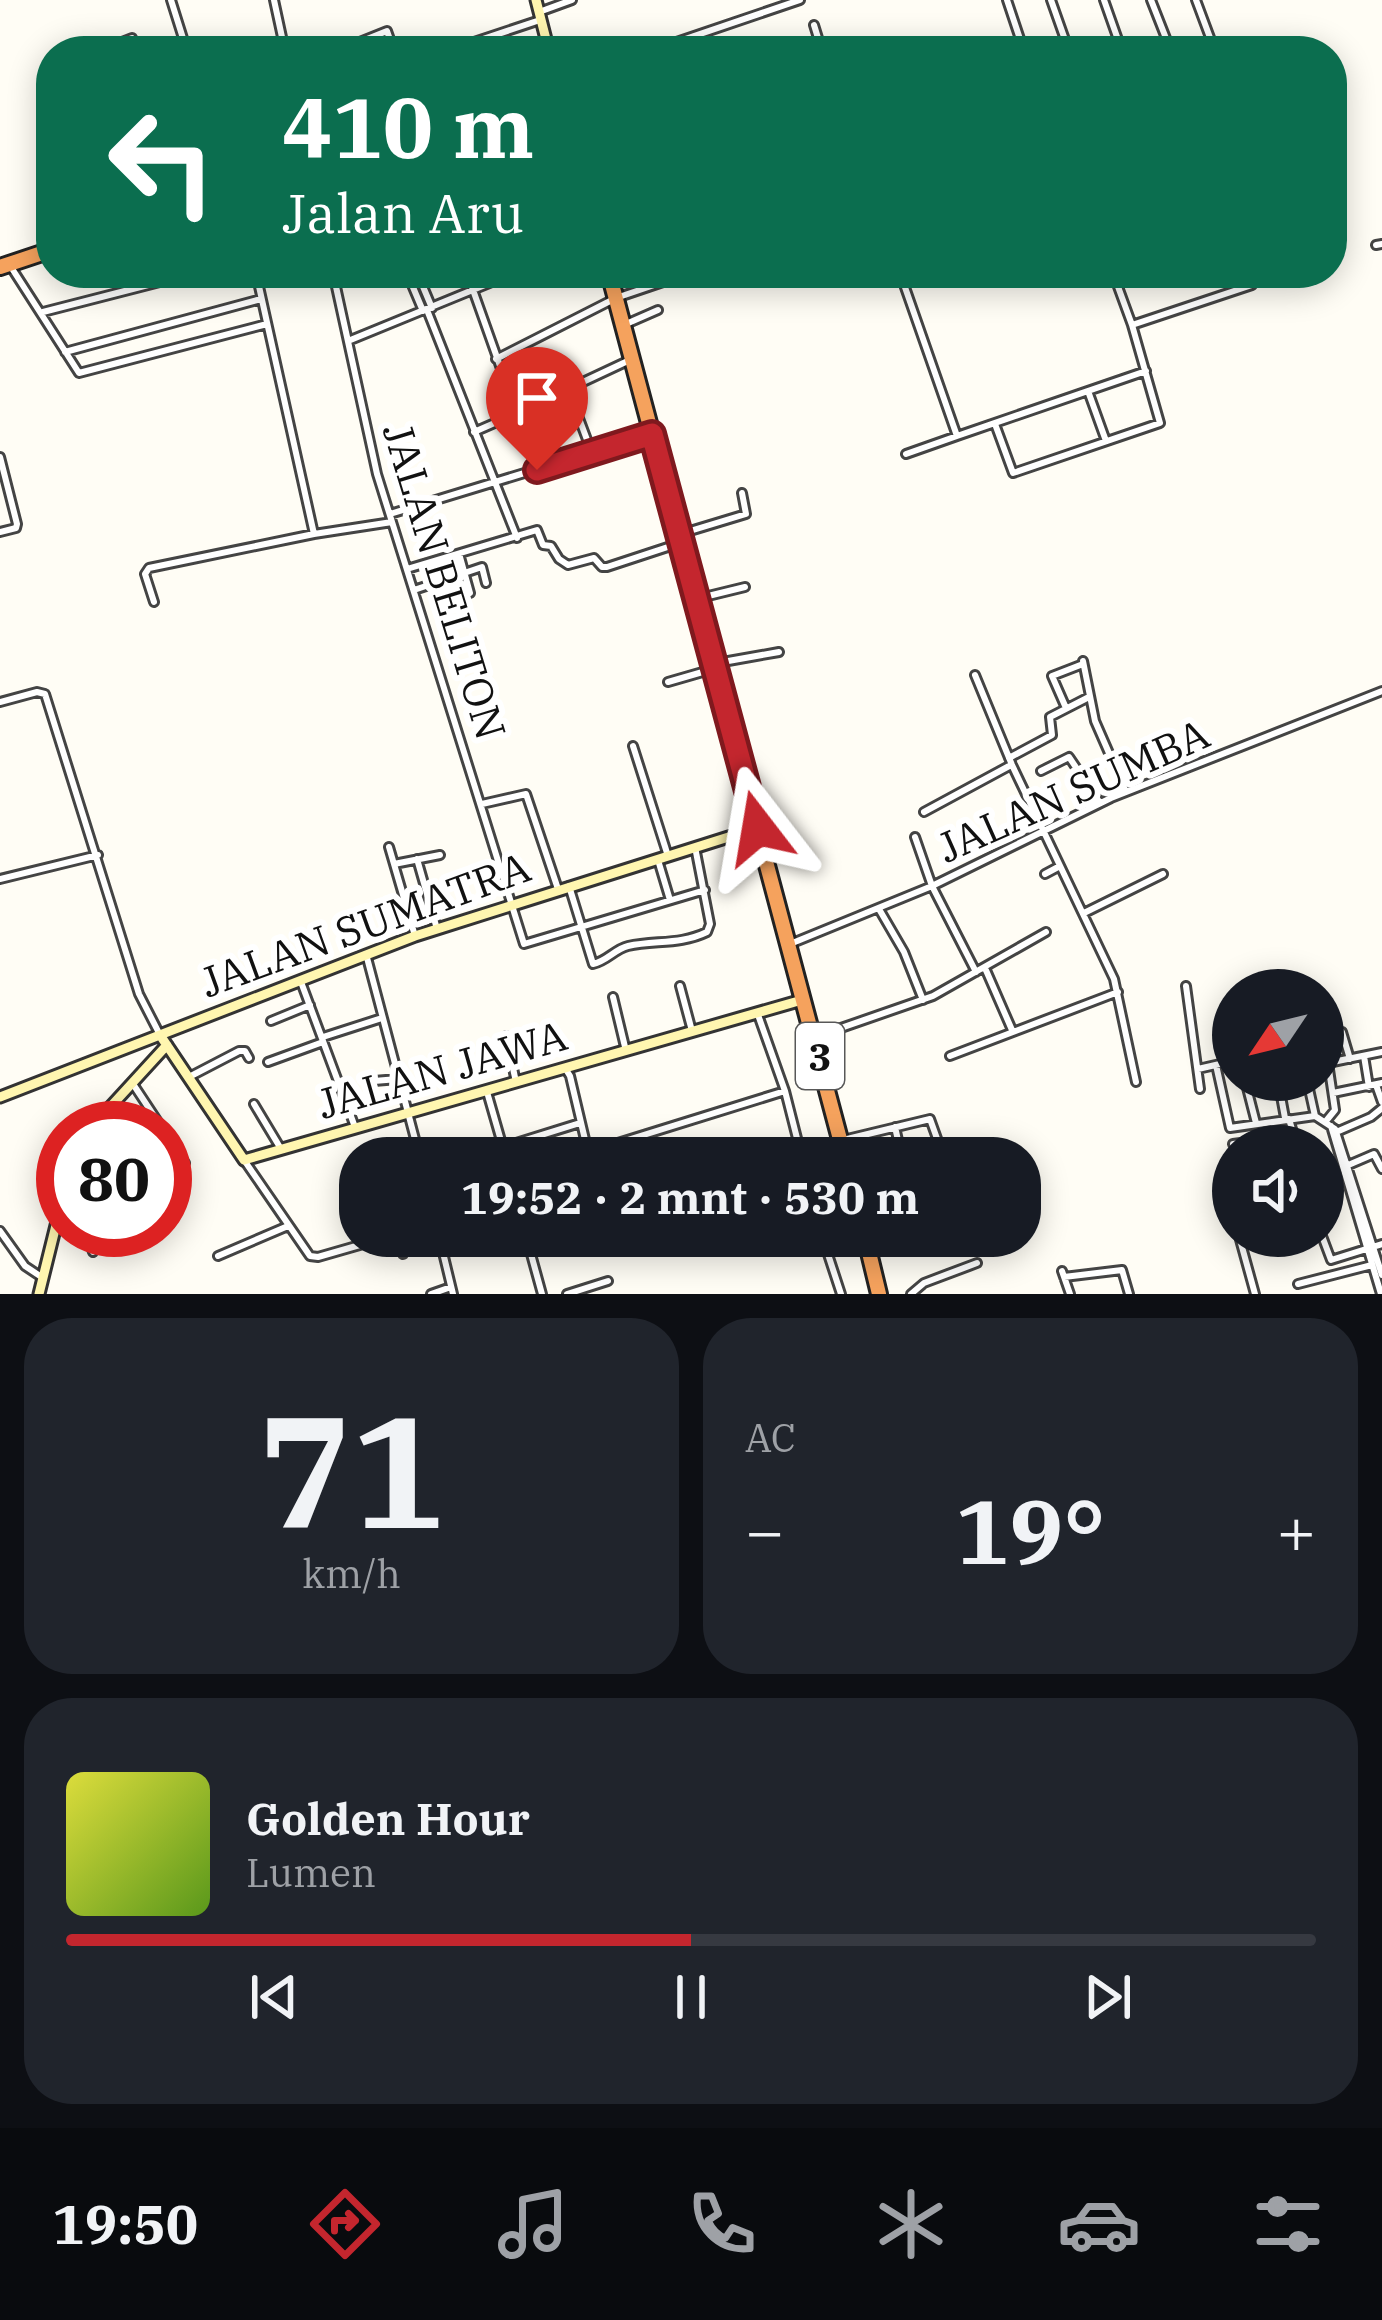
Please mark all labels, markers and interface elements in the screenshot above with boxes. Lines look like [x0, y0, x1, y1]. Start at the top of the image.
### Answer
text: 410 m [282, 72, 534, 181]
icon: left [84, 84, 240, 240]
text: Jalan Aru [282, 178, 524, 248]
pin [486, 347, 588, 470]
icon: arrive [504, 365, 570, 431]
street label: JALAN BELITON [371, 416, 519, 746]
street label: JALAN SUMBA [929, 705, 1218, 874]
position arrow [695, 765, 821, 891]
street label: JALAN SUMATRA [193, 839, 538, 1009]
north arrow [1212, 969, 1344, 1101]
map controls [1212, 969, 1344, 1257]
street label: JALAN JAWA [311, 1007, 573, 1131]
road number: 3 [796, 1023, 844, 1089]
speed limit sign: 80 [36, 1101, 192, 1257]
button: sound [1212, 1125, 1344, 1257]
text: 19:52 · 2 mnt · 530 m [461, 1168, 919, 1226]
text: 71 [258, 1368, 445, 1571]
text: AC [745, 1412, 796, 1463]
text: 19° [955, 1472, 1106, 1589]
text: − [745, 1487, 785, 1573]
text: + [1276, 1487, 1316, 1573]
text: km/h [302, 1548, 401, 1599]
text: Golden Hour [246, 1789, 530, 1847]
text: Lumen [246, 1847, 376, 1898]
icon: previous [241, 1964, 307, 2030]
icon: pause [658, 1964, 724, 2030]
icon: next [1075, 1964, 1141, 2030]
icon: directions [303, 2182, 387, 2266]
icon: music [491, 2182, 575, 2266]
icon: phone [680, 2182, 764, 2266]
icon: climate [869, 2182, 953, 2266]
icon: car [1057, 2182, 1141, 2266]
icon: filters [1246, 2182, 1330, 2266]
text: 19:50 [52, 2189, 198, 2259]

